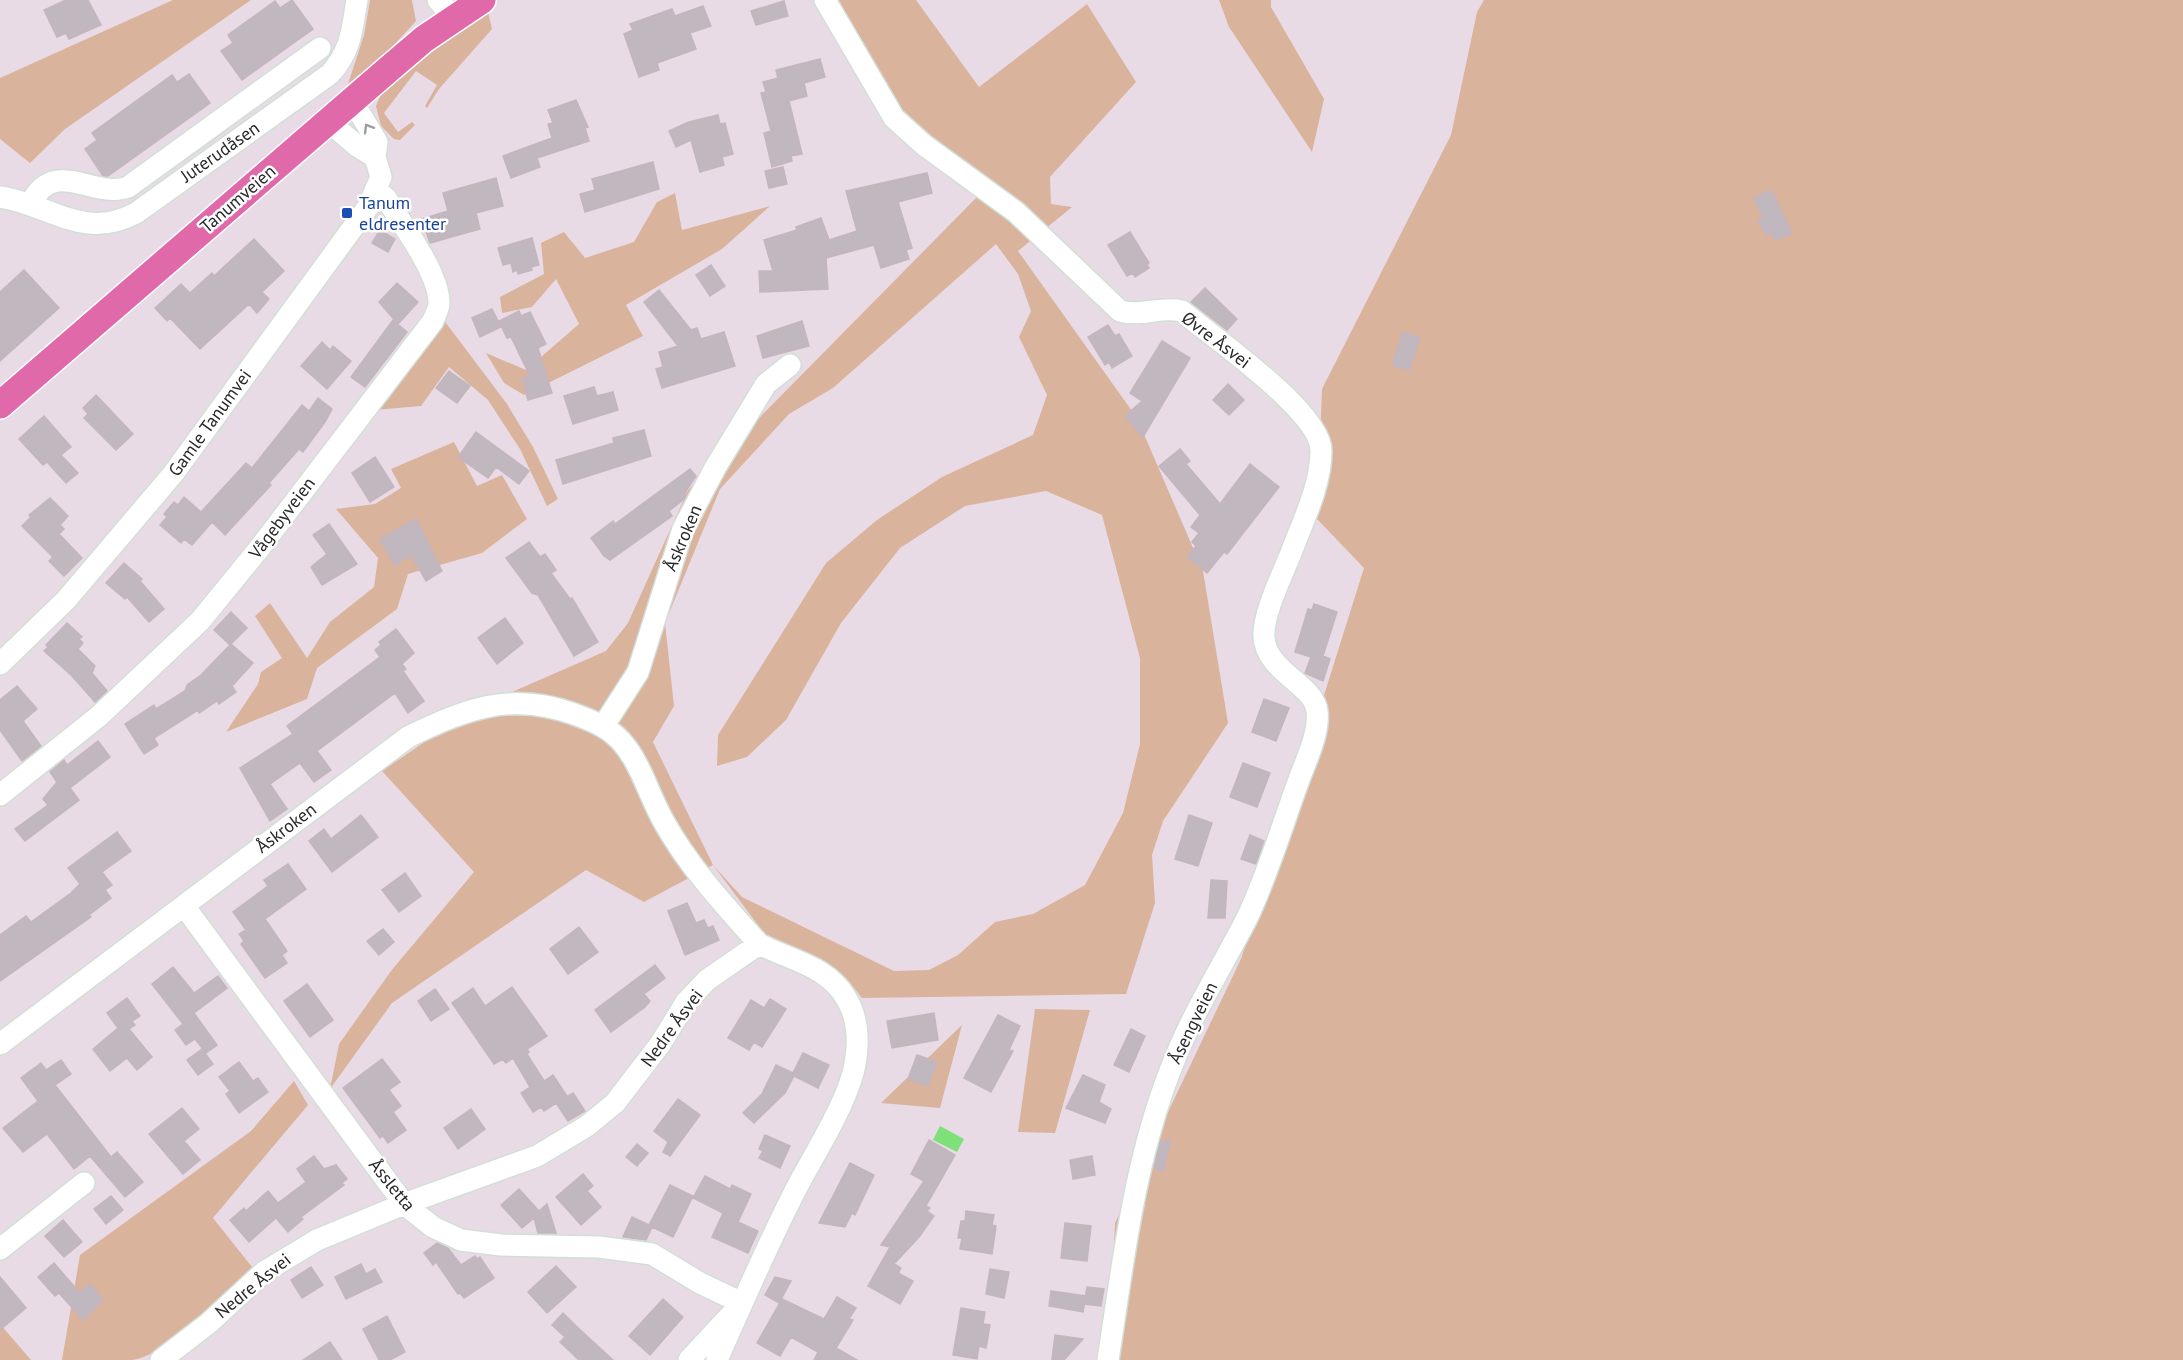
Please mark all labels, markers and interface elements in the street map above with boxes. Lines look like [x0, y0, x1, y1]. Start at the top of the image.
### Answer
street label: Juterudåsen [175, 116, 264, 188]
one-way arrow [364, 124, 376, 134]
street label: Tanumveien [195, 160, 280, 238]
place label: Tanum eldresenter [359, 191, 446, 235]
marker: Tanum eldresenter [340, 206, 354, 220]
street label: Øvre Åsvei [1177, 306, 1255, 373]
street label: Gamle Tanumvei [163, 365, 256, 481]
street label: Vågebyveien [243, 472, 320, 564]
street label: Åskroken [658, 501, 707, 574]
street label: Åskroken [251, 797, 321, 858]
street label: Åsengveien [1163, 978, 1222, 1067]
street label: Nedre Åsvei [636, 984, 708, 1071]
street label: Åssletta [364, 1154, 421, 1216]
street label: Nedre Åsvei [210, 1248, 295, 1323]

